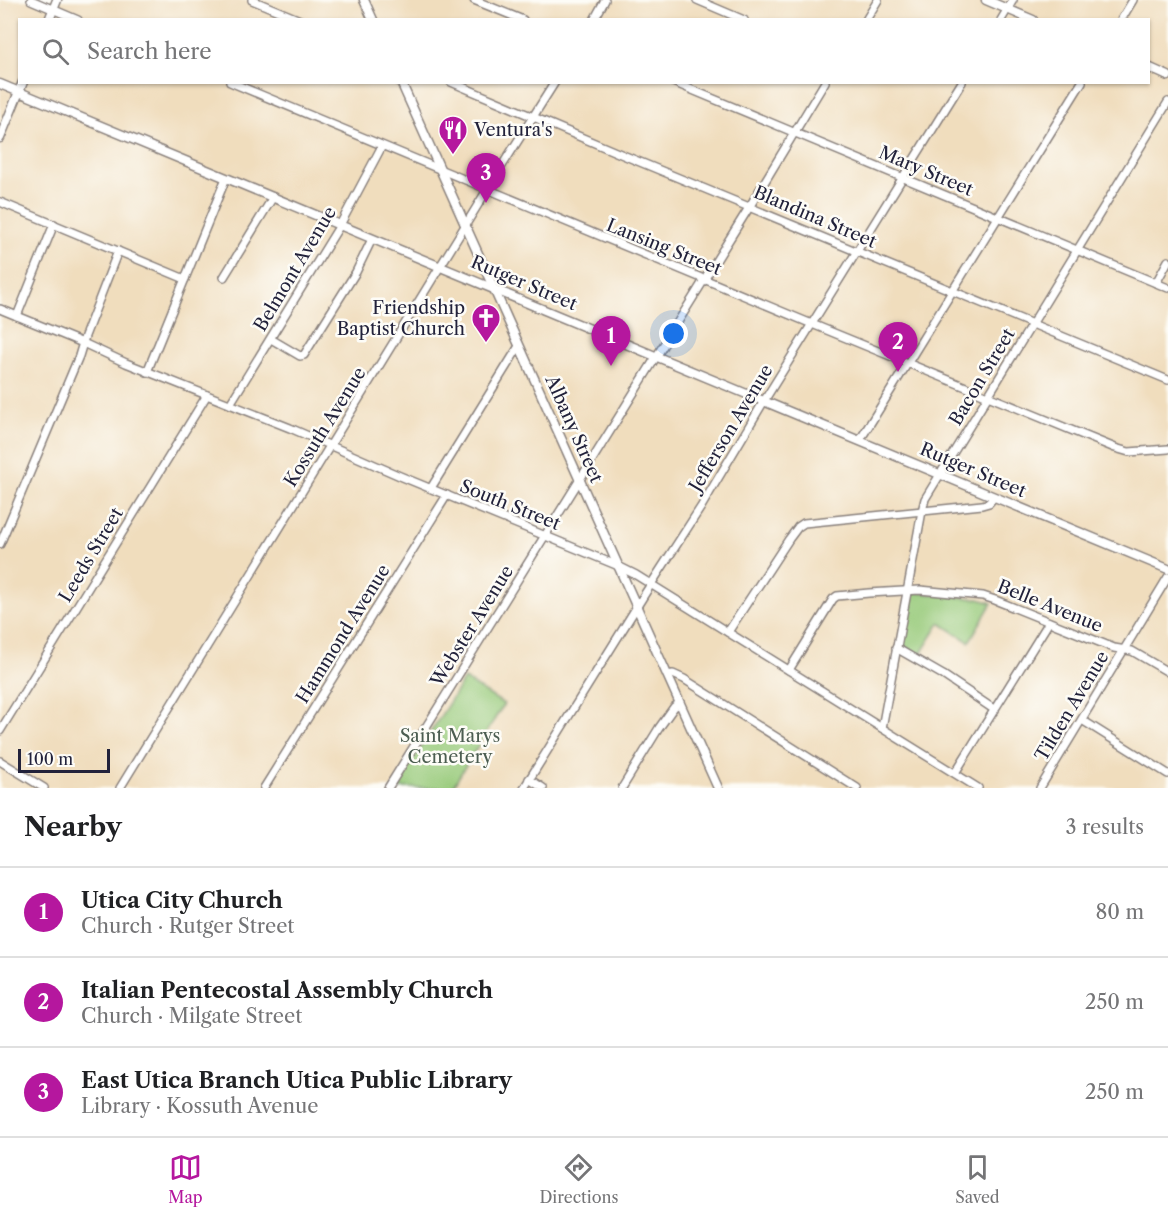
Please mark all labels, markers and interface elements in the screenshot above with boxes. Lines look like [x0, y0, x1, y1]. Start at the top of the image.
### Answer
search box [18, 18, 1150, 84]
icon: search [39, 35, 72, 68]
text: Search here [87, 38, 212, 65]
restaurant icon: Ventura's [437, 114, 469, 156]
place label: Ventura's [473, 119, 553, 141]
street label: Mary Street [875, 141, 977, 201]
pin: 3 [466, 154, 506, 203]
street label: Blandina Street [750, 181, 880, 253]
street label: Belmont Avenue [249, 203, 341, 335]
street label: Lansing Street [603, 214, 725, 280]
street label: Rutger Street [468, 251, 581, 315]
place label: Friendship Baptist Church [337, 297, 465, 340]
church icon: Friendship Baptist Church [470, 302, 502, 344]
pin: 1 [592, 316, 630, 366]
your location [659, 319, 688, 348]
pin: 2 [878, 322, 918, 372]
street label: Bacon Street [944, 324, 1020, 430]
street label: Jefferson Avenue [683, 361, 778, 498]
street label: Kossuth Avenue [279, 363, 371, 491]
street label: Albany Street [540, 371, 608, 487]
street label: Rutger Street [917, 438, 1030, 502]
street label: South Street [457, 475, 564, 535]
street label: Leeds Street [54, 503, 128, 606]
street label: Hammond Avenue [291, 560, 395, 708]
street label: Webster Avenue [425, 561, 518, 691]
street label: Belle Avenue [994, 575, 1106, 637]
street label: Tilden Avenue [1031, 647, 1113, 765]
park label: Saint Marys Cemetery [400, 725, 500, 768]
scale bar [18, 746, 110, 774]
text: 100 m [27, 749, 73, 769]
text: Nearby [24, 811, 122, 843]
text: 3 results [1066, 815, 1144, 839]
text: Utica City Church [81, 887, 283, 914]
text: 1 [39, 900, 48, 924]
text: 80 m [1096, 900, 1144, 924]
text: Church · Rutger Street [81, 914, 294, 938]
text: Italian Pentecostal Assembly Church [81, 977, 493, 1004]
text: 2 [38, 990, 49, 1014]
text: 250 m [1085, 990, 1144, 1014]
text: Church · Milgate Street [81, 1004, 302, 1028]
text: East Utica Branch Utica Public Library [81, 1067, 512, 1094]
text: 3 [38, 1080, 49, 1104]
text: 250 m [1085, 1080, 1144, 1104]
text: Library · Kossuth Avenue [81, 1094, 318, 1118]
tab: Map [168, 1151, 203, 1207]
tab: Directions [539, 1151, 618, 1207]
tab: Saved [955, 1151, 1000, 1207]

